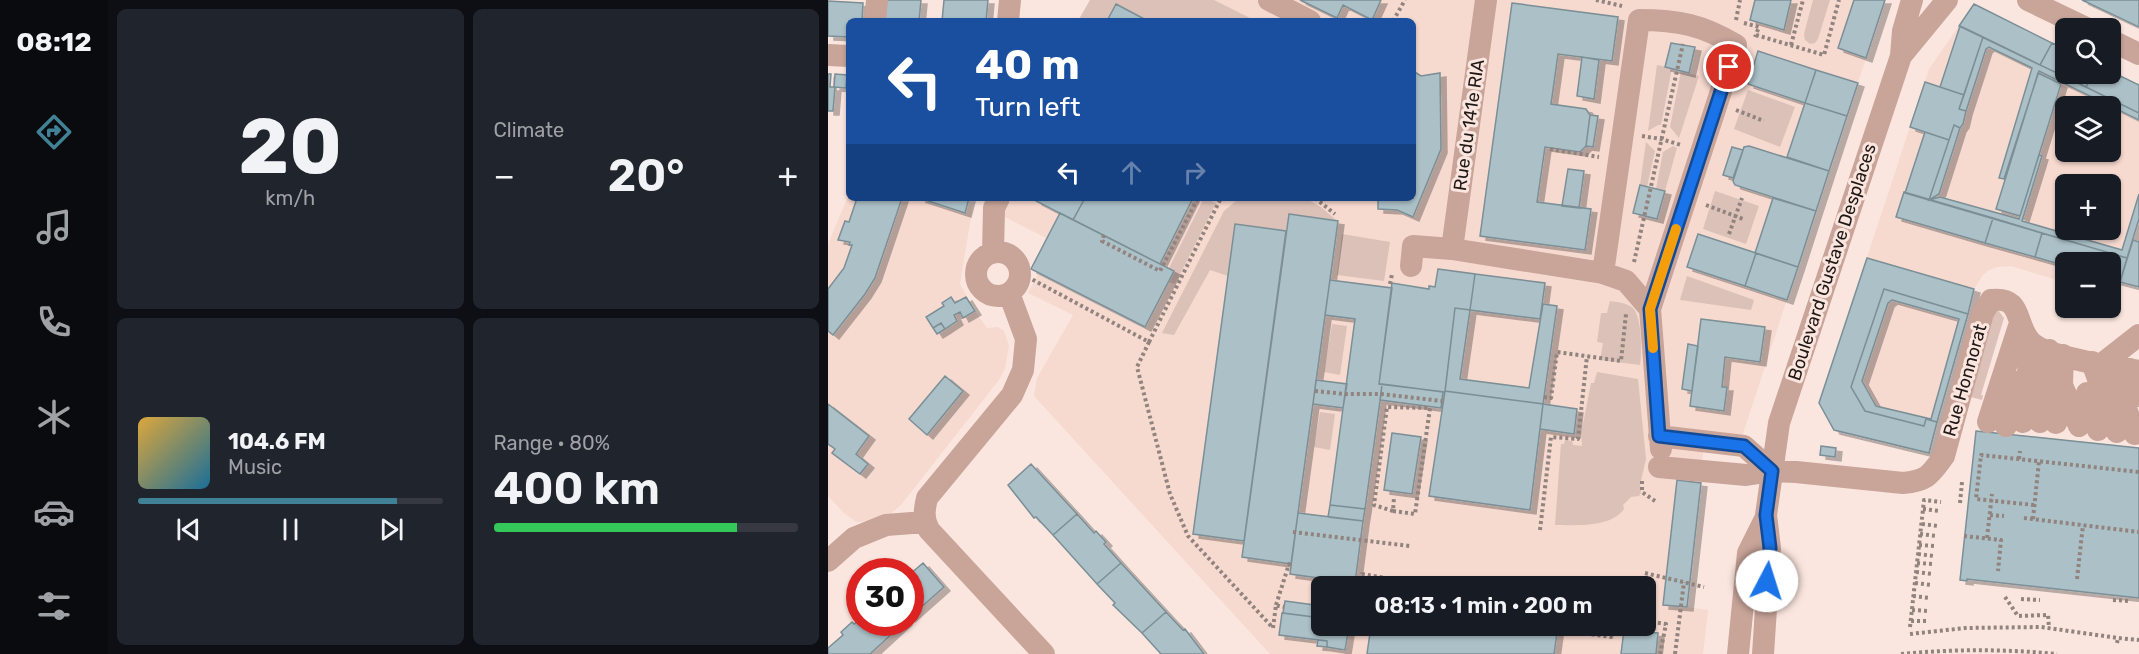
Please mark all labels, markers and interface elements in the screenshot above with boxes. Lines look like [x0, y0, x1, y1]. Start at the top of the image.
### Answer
map controls [2055, 18, 2121, 318]
button: search [2055, 18, 2121, 84]
text: 08:12 [16, 26, 92, 58]
text: 40 m [975, 40, 1080, 90]
pin [1703, 41, 1754, 92]
icon: left [876, 42, 954, 120]
icon: arrive [1712, 50, 1745, 83]
street label: Rue du 141e RIA [1449, 58, 1489, 192]
text: Turn left [975, 91, 1080, 123]
button: layers [2055, 96, 2121, 162]
text: 20 [238, 100, 342, 193]
icon: directions [33, 111, 75, 153]
text: Climate [494, 118, 564, 142]
street label: Boulevard Gustave Desplaces [1783, 141, 1881, 383]
text: 20° [608, 149, 685, 202]
text: − [494, 156, 515, 195]
text: + [777, 156, 798, 195]
icon: left [1052, 156, 1085, 189]
icon: ahead [1115, 156, 1148, 189]
icon: right [1178, 156, 1211, 189]
button: + [2055, 174, 2121, 240]
text: km/h [265, 186, 315, 210]
icon: music [33, 206, 75, 248]
button: − [2055, 252, 2121, 318]
icon: phone [33, 301, 75, 343]
street label: Rue Honnorat [1938, 321, 1992, 439]
icon: climate [33, 396, 75, 438]
text: 104.6 FM [228, 428, 326, 455]
text: Range · 80% [494, 431, 610, 455]
text: Music [228, 455, 282, 479]
text: 400 km [494, 462, 660, 515]
icon: car [33, 491, 75, 533]
icon: previous [172, 513, 205, 546]
icon: pause [274, 513, 307, 546]
icon: next [375, 513, 408, 546]
position arrow [1735, 549, 1799, 613]
speed limit sign: 30 [846, 558, 924, 636]
icon: filters [33, 585, 75, 627]
text: 08:13 · 1 min · 200 m [1375, 592, 1592, 619]

